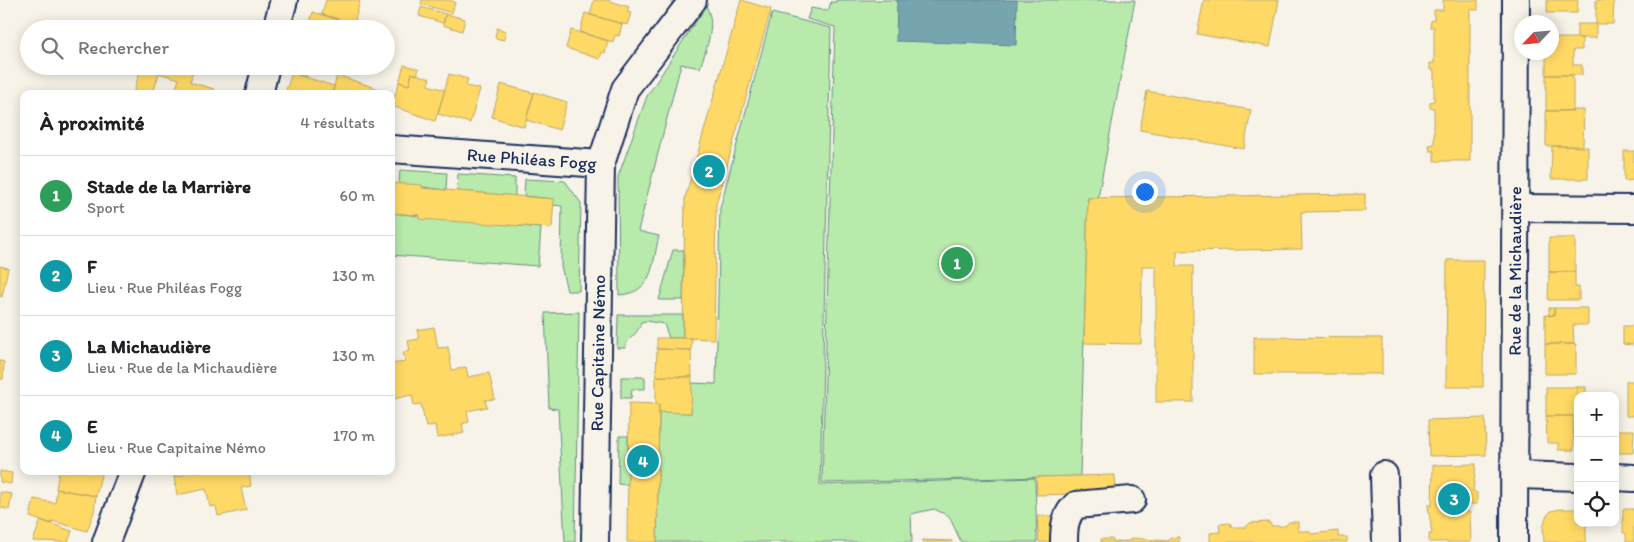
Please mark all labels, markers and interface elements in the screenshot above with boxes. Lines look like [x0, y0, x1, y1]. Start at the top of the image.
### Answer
north arrow [1514, 15, 1559, 60]
search box [20, 20, 395, 75]
icon: search [38, 34, 66, 62]
text: Rechercher [78, 36, 169, 59]
text: À proximité [40, 110, 145, 135]
text: 4 résultats [300, 113, 375, 132]
street label: Rue Philéas Fogg [466, 143, 598, 175]
pin: 2 [693, 152, 725, 190]
text: Stade de la Marrière [87, 175, 251, 198]
your location [1132, 179, 1158, 205]
text: 1 [52, 186, 60, 205]
text: 60 m [340, 186, 375, 205]
street label: Rue de la Michaudière [1504, 186, 1526, 356]
text: Sport [87, 198, 125, 217]
pin: 1 [941, 244, 973, 282]
text: F [87, 255, 97, 278]
text: 2 [52, 266, 60, 285]
text: 130 m [332, 266, 375, 285]
street label: Rue Capitaine Némo [586, 275, 610, 432]
text: Lieu · Rue Philéas Fogg [87, 278, 242, 297]
text: La Michaudière [87, 335, 211, 358]
text: 3 [52, 346, 60, 365]
text: 130 m [332, 346, 375, 365]
text: Lieu · Rue de la Michaudière [87, 358, 277, 377]
map controls [1574, 392, 1619, 527]
button: + [1574, 392, 1619, 437]
text: E [87, 415, 98, 438]
text: 4 [51, 426, 61, 445]
text: 170 m [333, 426, 375, 445]
button: − [1574, 437, 1619, 482]
text: Lieu · Rue Capitaine Némo [87, 438, 266, 457]
pin: 4 [627, 442, 659, 480]
pin: 3 [1438, 480, 1470, 518]
button: locate [1574, 482, 1619, 527]

